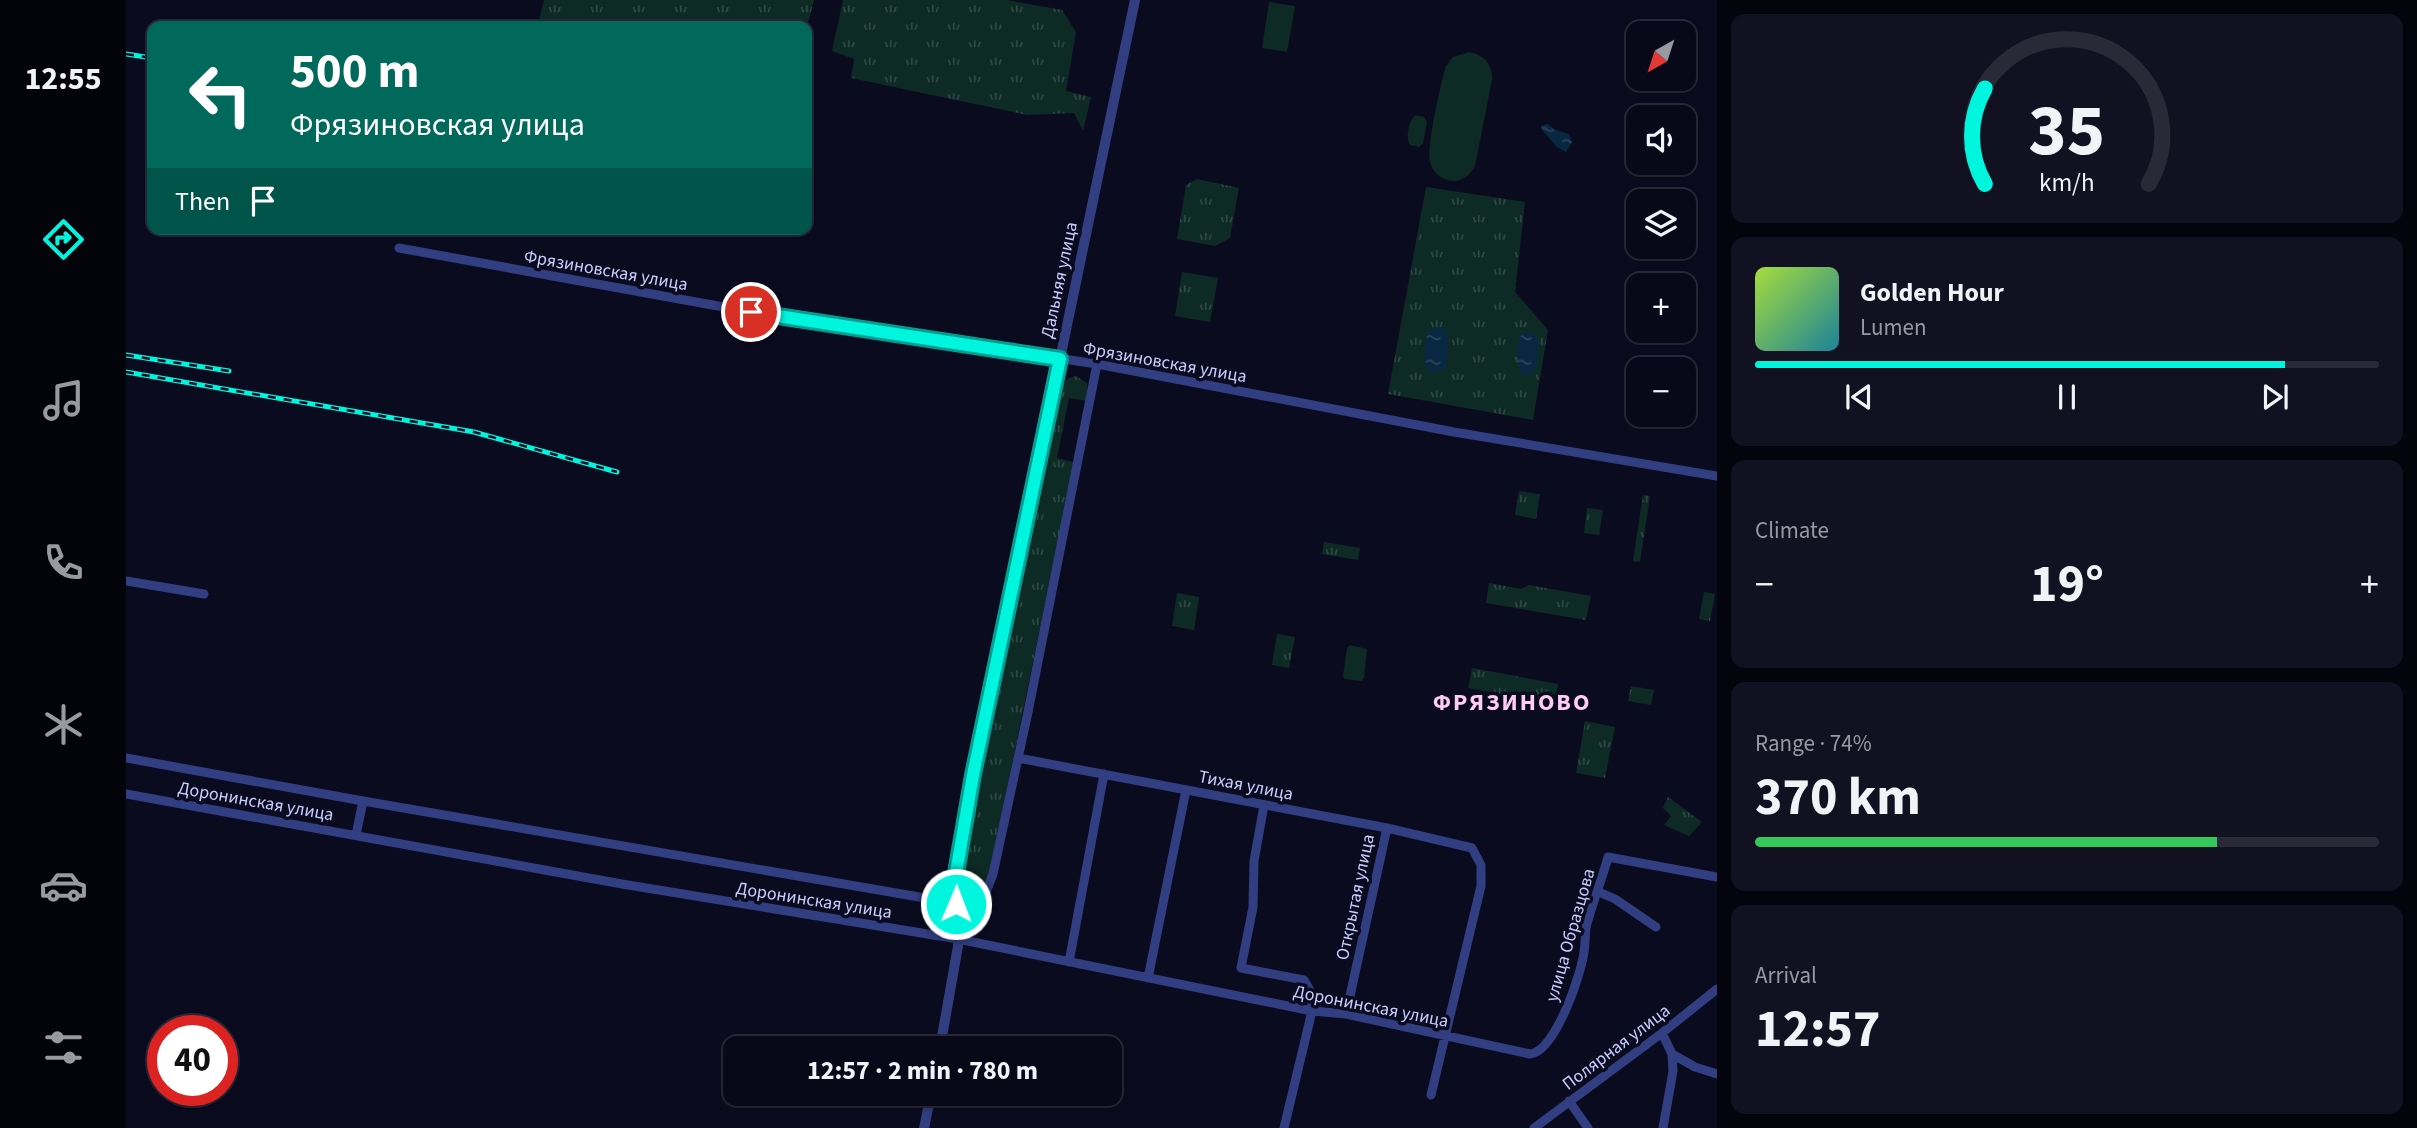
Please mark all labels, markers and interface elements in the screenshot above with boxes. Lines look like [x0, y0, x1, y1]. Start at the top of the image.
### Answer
north arrow [1626, 21, 1696, 91]
map controls [1626, 21, 1696, 427]
text: 500 m [290, 37, 419, 107]
icon: left [175, 49, 266, 140]
text: 12:55 [24, 56, 102, 102]
text: 35 [2029, 80, 2105, 184]
text: Фрязиновская улица [290, 102, 585, 148]
button: sound [1626, 105, 1696, 175]
text: km/h [2039, 165, 2095, 201]
icon: arrive [244, 182, 282, 220]
text: Then [175, 183, 230, 220]
button: layers [1626, 189, 1696, 259]
icon: directions [39, 215, 88, 264]
street label: Дальняя улица [1035, 220, 1084, 341]
street label: Фрязиновская улица [522, 244, 690, 297]
button: + [1626, 273, 1696, 343]
text: Golden Hour [1860, 274, 2004, 311]
pin [721, 282, 781, 342]
icon: arrive [732, 293, 770, 331]
text: Lumen [1860, 311, 1927, 344]
street label: Фрязиновская улица [1081, 336, 1249, 389]
button: − [1626, 357, 1696, 427]
icon: music [39, 376, 88, 425]
icon: previous [1840, 378, 1878, 416]
icon: pause [2048, 378, 2086, 416]
icon: next [2256, 378, 2294, 416]
text: Climate [1755, 514, 1829, 547]
icon: phone [39, 538, 88, 587]
text: 19° [2030, 548, 2104, 622]
text: − [1755, 558, 1774, 612]
text: + [2360, 558, 2379, 612]
district label: ФРЯЗИНОВО [1433, 685, 1591, 720]
icon: climate [39, 700, 88, 749]
text: Range · 74% [1755, 727, 1872, 760]
text: 370 km [1755, 761, 1921, 835]
street label: Тихая улица [1196, 764, 1295, 807]
street label: Доронинская улица [176, 775, 336, 827]
street label: Открытая улица [1330, 832, 1381, 962]
icon: car [39, 861, 88, 910]
street label: улица Образцова [1540, 866, 1601, 1005]
position arrow [919, 867, 993, 941]
street label: Доронинская улица [734, 876, 894, 925]
text: Arrival [1755, 959, 1817, 992]
street label: Доронинская улица [1291, 979, 1451, 1034]
text: 12:57 [1755, 993, 1880, 1067]
street label: Полярная улица [1557, 998, 1676, 1096]
speed limit sign: 40 [147, 1015, 238, 1106]
icon: filters [39, 1023, 88, 1072]
text: 12:57 · 2 min · 780 m [807, 1052, 1038, 1089]

